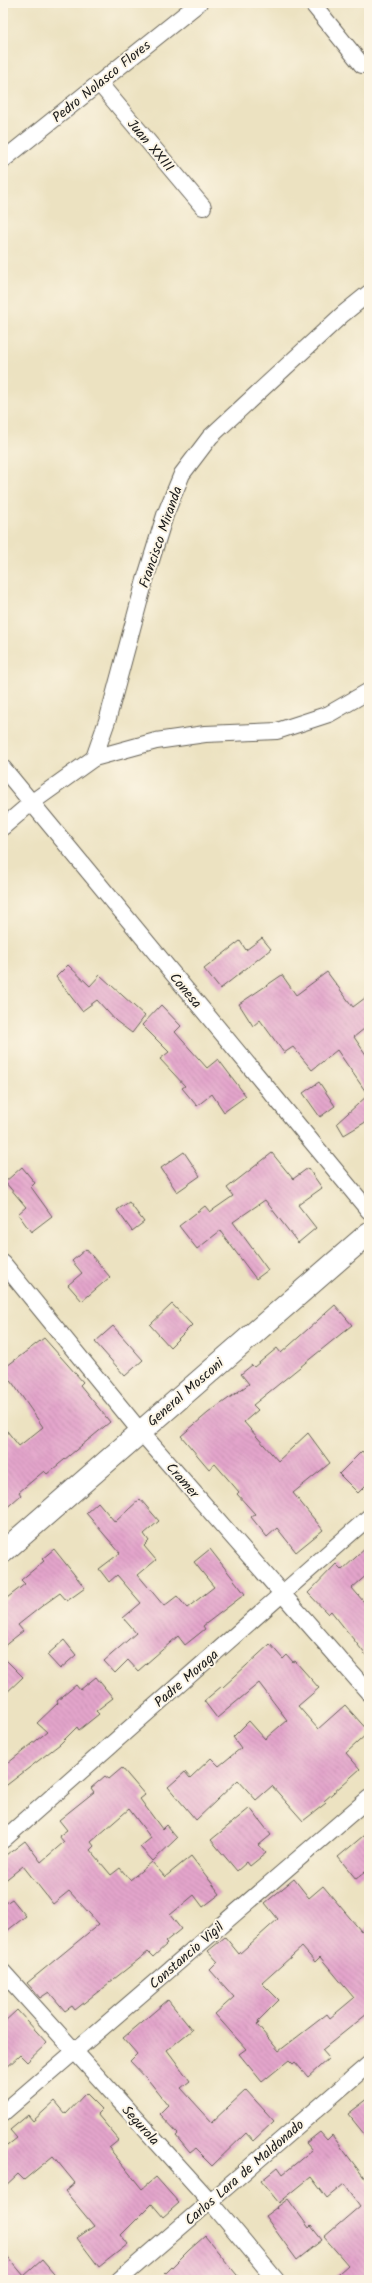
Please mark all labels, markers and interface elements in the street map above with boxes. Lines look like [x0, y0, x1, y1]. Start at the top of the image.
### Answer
street label: Pedro Nolasco Flores [48, 35, 156, 129]
street label: Juan XXIII [121, 114, 179, 177]
street label: Francisco Miranda [133, 483, 189, 591]
street label: Conesa [164, 968, 207, 1013]
street label: General Mosconi [142, 1353, 229, 1432]
street label: Cramer [160, 1458, 205, 1505]
street label: Padre Moraga [149, 1644, 224, 1713]
street label: Constancio Vigil [144, 1916, 230, 1995]
street label: Segurola [116, 2100, 165, 2151]
street label: Carlos Lara de Maldonado [180, 2114, 309, 2231]

